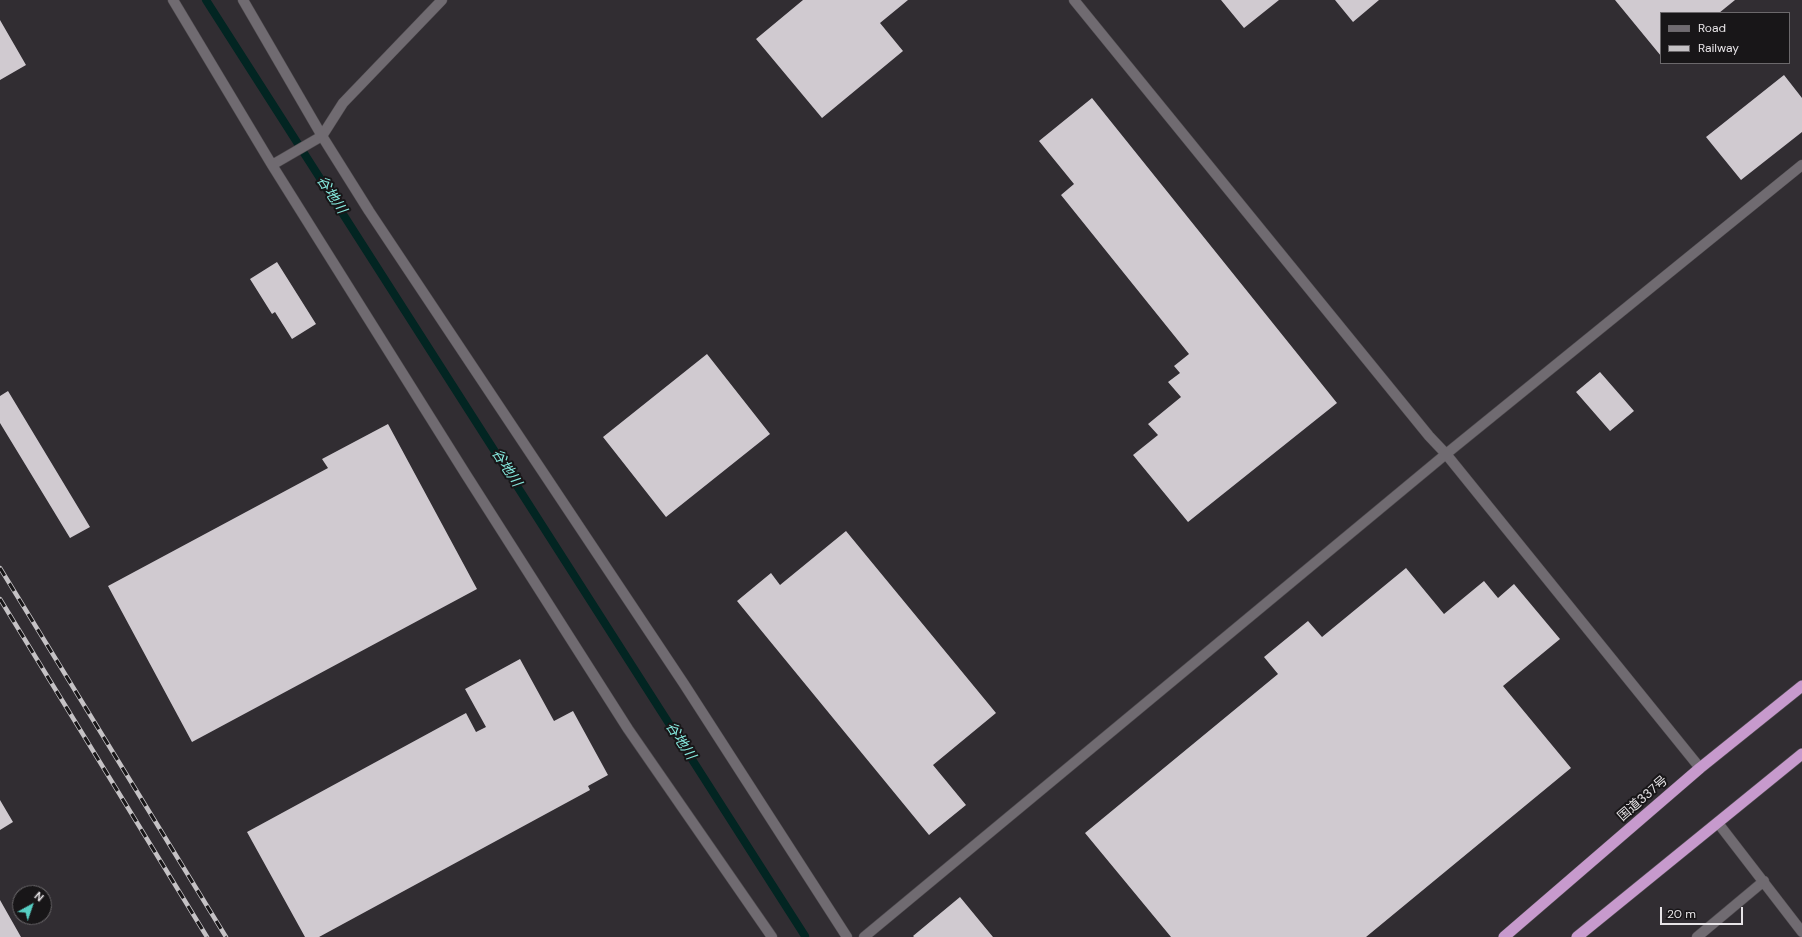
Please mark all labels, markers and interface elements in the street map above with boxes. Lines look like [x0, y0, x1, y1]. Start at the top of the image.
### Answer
legend [1660, 12, 1790, 64]
text: Road [1698, 20, 1726, 36]
text: Railway [1698, 40, 1739, 56]
water label: 谷地川 [313, 173, 349, 217]
water label: 谷地川 [488, 446, 524, 490]
water label: 谷地川 [662, 719, 698, 763]
street label: 国道337号 [1615, 773, 1671, 825]
north arrow [12, 885, 52, 925]
text: N [31, 889, 47, 905]
scale bar [1662, 899, 1745, 925]
text: 20 m [1667, 906, 1696, 922]

